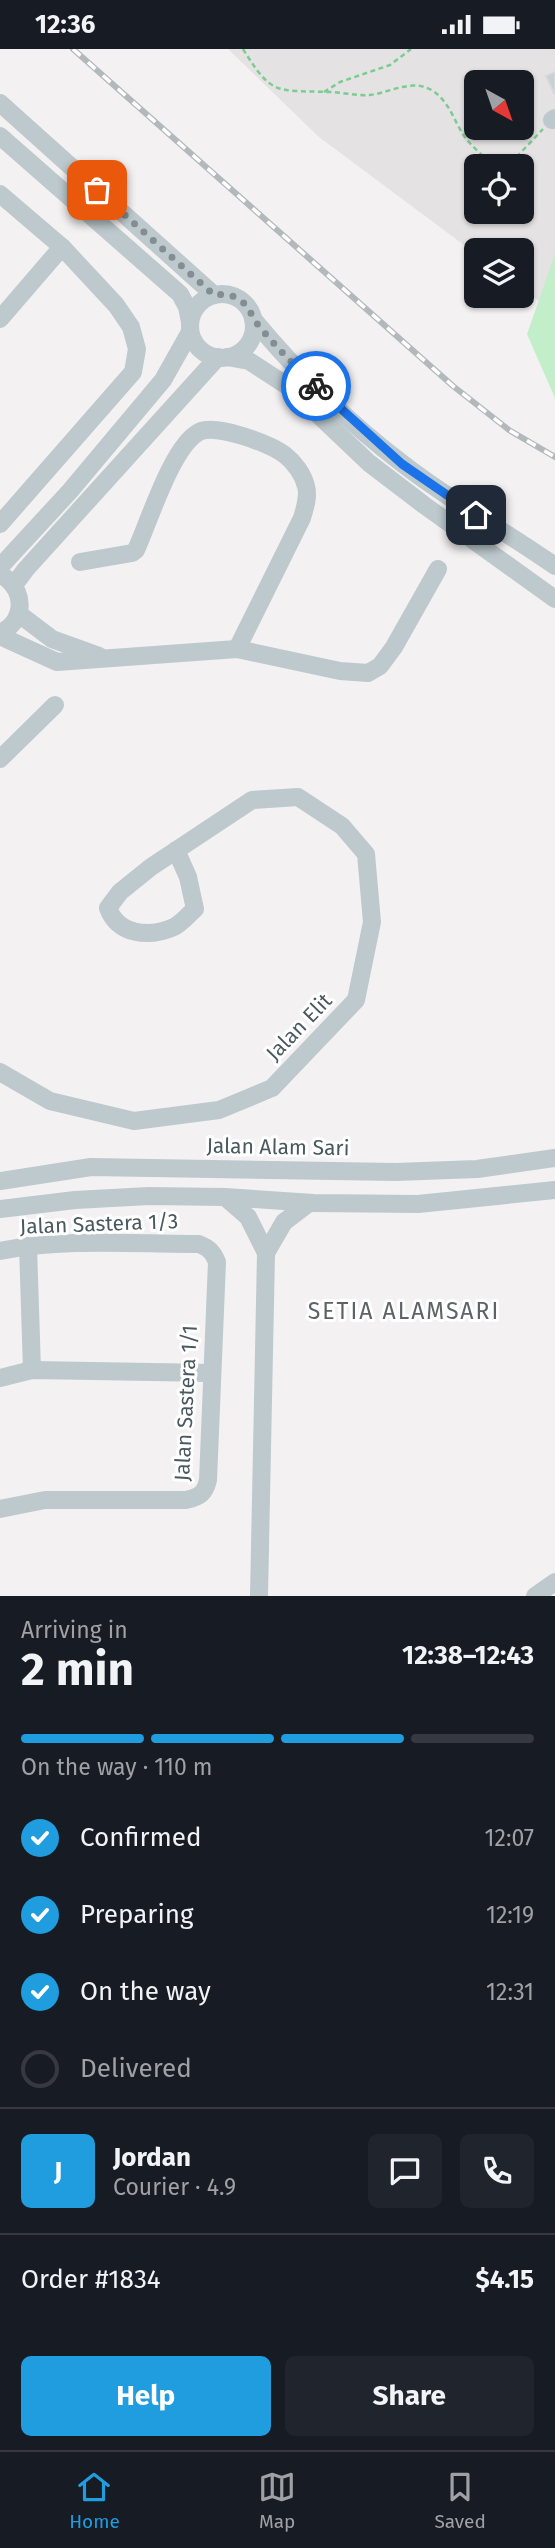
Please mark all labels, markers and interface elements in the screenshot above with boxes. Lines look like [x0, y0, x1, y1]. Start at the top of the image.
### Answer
text: 12:36 [35, 9, 95, 40]
north arrow [464, 70, 534, 140]
map controls [464, 70, 534, 308]
button: locate [464, 154, 534, 224]
pin [67, 160, 127, 220]
icon: bag [78, 171, 116, 209]
button: layers [464, 238, 534, 308]
courier [281, 351, 351, 421]
icon: bike [297, 367, 335, 405]
pin [446, 485, 506, 545]
icon: home [457, 496, 495, 534]
street label: Jalan Elit [261, 988, 338, 1066]
street label: Jalan Alam Sari [206, 1133, 350, 1161]
street label: Jalan Sastera 1/3 [19, 1208, 179, 1240]
district label: SETIA ALAMSARI [308, 1297, 500, 1325]
street label: Jalan Sastera 1/1 [169, 1324, 203, 1482]
text: Arriving in [21, 1616, 128, 1644]
text: 12:38–12:43 [402, 1640, 534, 1671]
text: 2 min [21, 1642, 134, 1697]
text: On the way · 110 m [21, 1753, 213, 1781]
icon: check [21, 1819, 59, 1857]
text: Confirmed [80, 1822, 201, 1853]
text: 12:07 [485, 1824, 534, 1852]
icon: check [21, 1896, 59, 1934]
text: Preparing [80, 1899, 193, 1930]
text: 12:19 [486, 1901, 534, 1929]
icon: check [21, 1973, 59, 2011]
text: On the way [80, 1976, 211, 2007]
text: 12:31 [486, 1978, 534, 2006]
text: Delivered [80, 2053, 192, 2084]
button: chat [368, 2134, 442, 2208]
button: phone [460, 2134, 534, 2208]
text: Jordan [113, 2142, 191, 2173]
text: J [54, 2156, 62, 2187]
text: Courier · 4.9 [113, 2173, 236, 2201]
text: Order #1834 [21, 2264, 161, 2295]
text: $4.15 [475, 2264, 534, 2295]
button: Help [21, 2356, 271, 2436]
button: Share [285, 2356, 534, 2436]
tab: Home [69, 2468, 120, 2533]
tab: Map [258, 2468, 296, 2533]
tab: Saved [434, 2468, 486, 2533]

